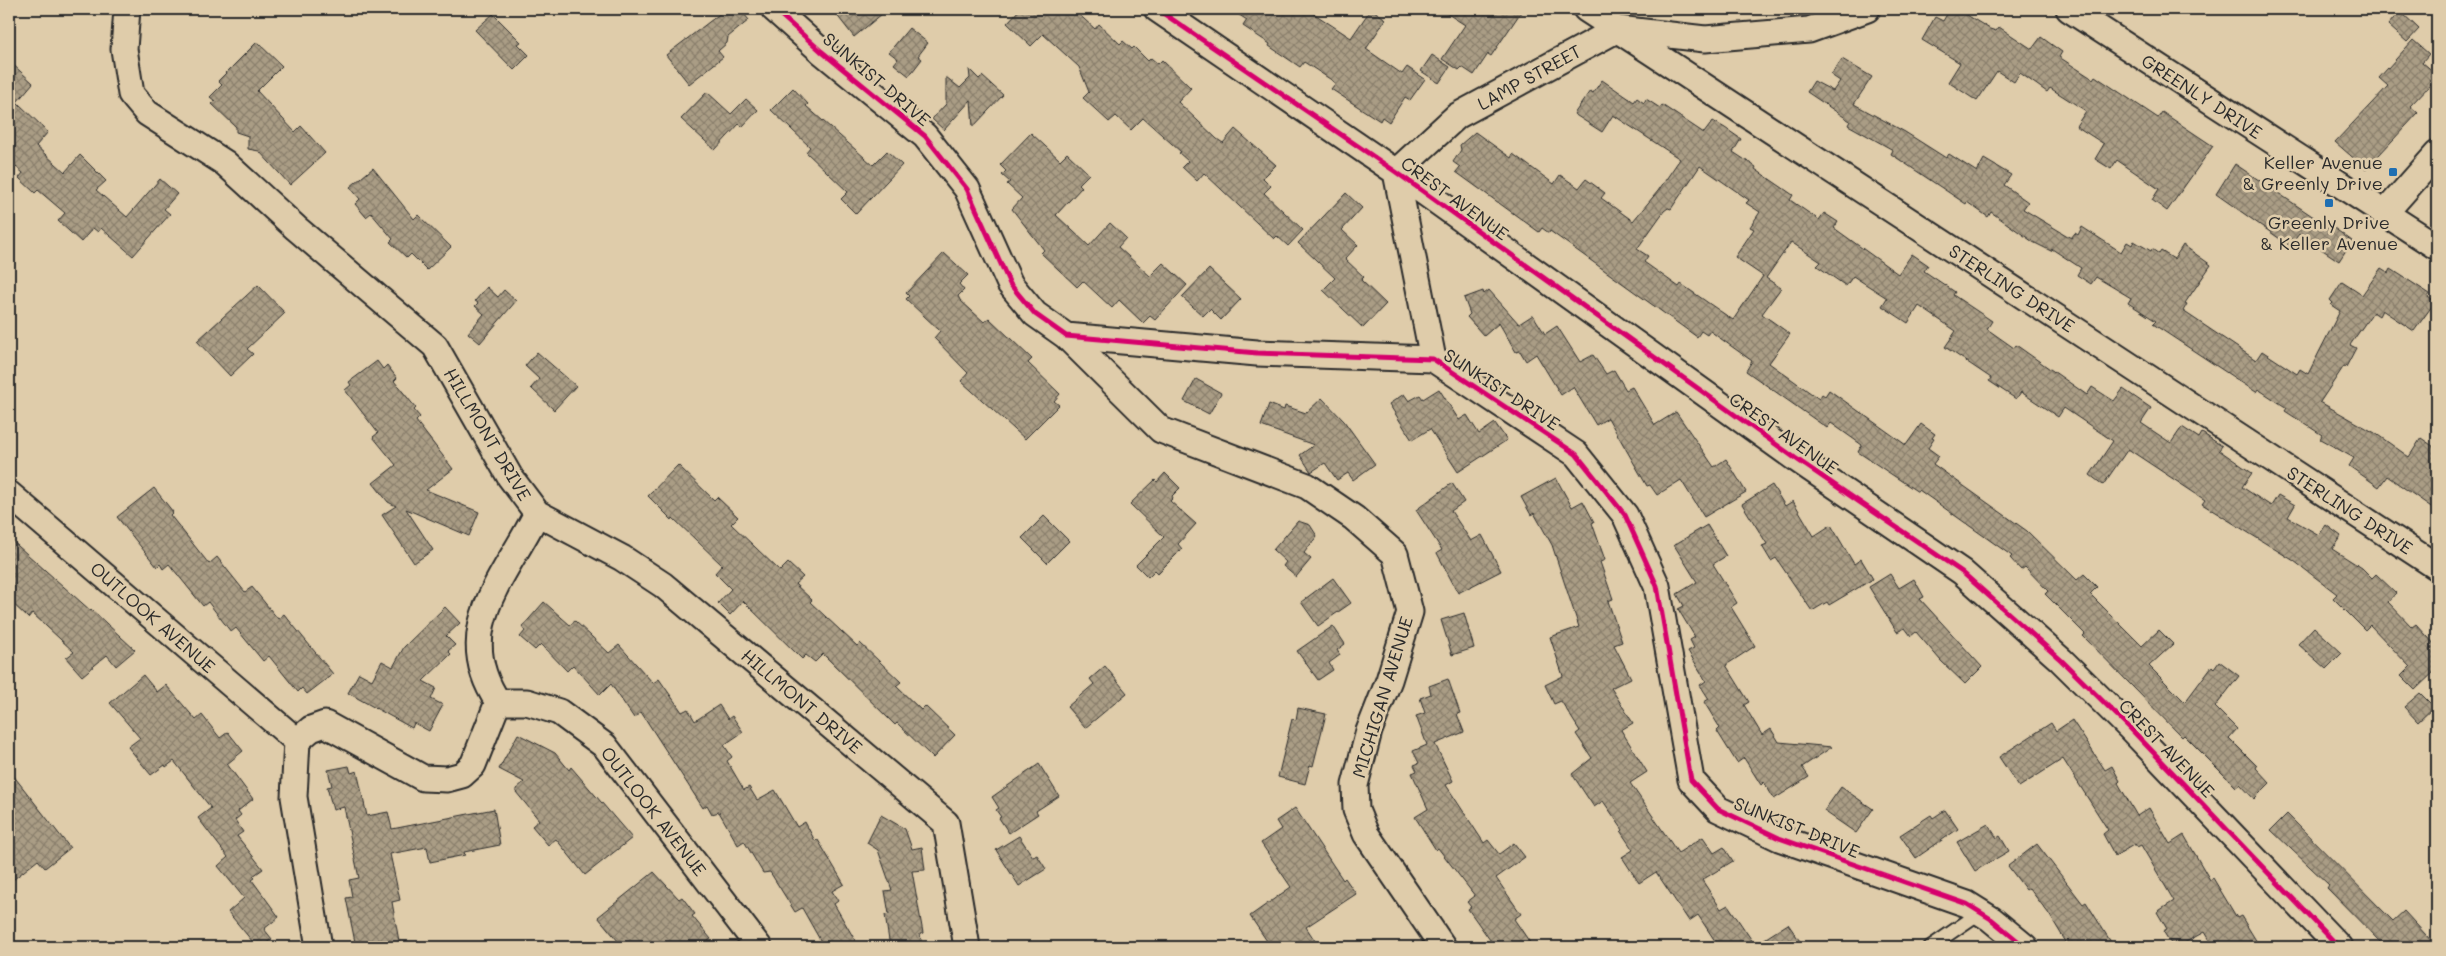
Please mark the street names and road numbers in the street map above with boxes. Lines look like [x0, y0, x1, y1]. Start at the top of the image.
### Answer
street label: SUNKIST DRIVE [818, 27, 936, 131]
street label: LAMP STREET [1473, 39, 1585, 115]
street label: GREENLY DRIVE [2137, 48, 2267, 144]
street label: CREST AVENUE [1396, 151, 1514, 245]
street label: STERLING DRIVE [1944, 238, 2080, 338]
street label: SUNKIST DRIVE [1439, 342, 1565, 436]
street label: HILLMONT DRIVE [439, 363, 537, 505]
street label: CREST AVENUE [1725, 386, 1843, 480]
street label: STERLING DRIVE [2282, 460, 2418, 560]
street label: OUTLOOK AVENUE [85, 556, 221, 678]
street label: MICHIGAN AVENUE [1346, 613, 1418, 781]
street label: HILLMONT DRIVE [736, 643, 868, 759]
street label: CREST AVENUE [2114, 694, 2220, 802]
street label: OUTLOOK AVENUE [596, 741, 712, 881]
street label: SUNKIST DRIVE [1730, 791, 1864, 863]

